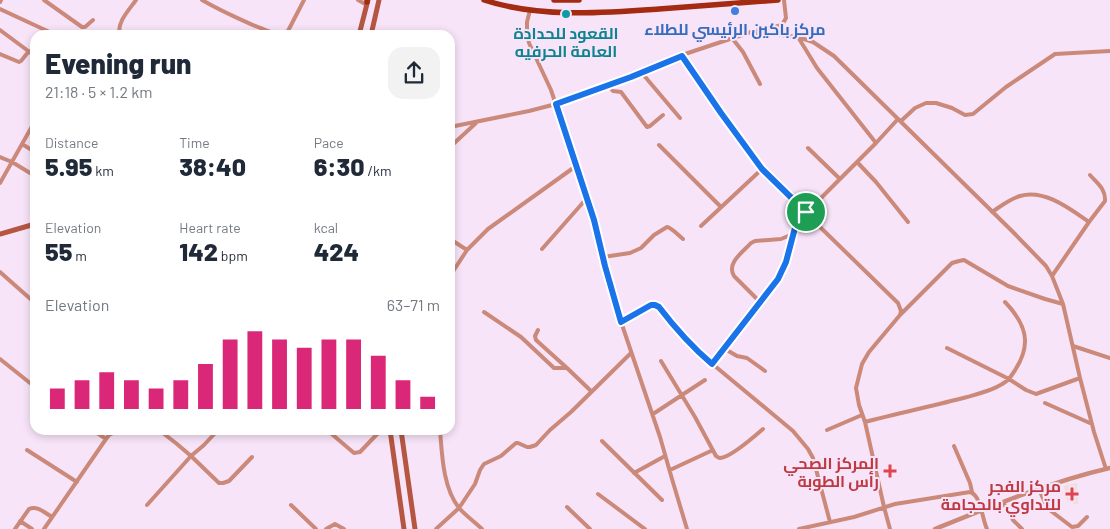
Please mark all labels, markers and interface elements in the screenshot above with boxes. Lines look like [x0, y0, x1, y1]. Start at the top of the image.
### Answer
marker: مركز باكين الرئيسي للطلاء [729, 5, 741, 17]
marker: القعود للحدادة العامة الحرفيه [560, 8, 572, 20]
place label: مركز باكين الرئيسي للطلاء [644, 19, 826, 42]
place label: القعود للحدادة العامة الحرفيه [514, 23, 618, 61]
text: Evening run [45, 46, 191, 80]
button: share [388, 47, 440, 99]
text: 21:18 · 5 × 1.2 km [45, 82, 153, 101]
text: Distance [45, 134, 98, 151]
text: Time [179, 134, 210, 151]
text: Pace [314, 134, 344, 151]
text: 5.95 [45, 151, 92, 181]
text: 38:40 [179, 151, 246, 181]
text: 6:30 [314, 151, 365, 181]
text: km [92, 162, 114, 179]
text: /km [365, 162, 392, 179]
pin [785, 191, 827, 233]
icon: arrive [792, 198, 820, 226]
text: Elevation [45, 219, 101, 236]
text: Heart rate [179, 219, 241, 236]
text: kcal [314, 219, 338, 236]
text: 55 [45, 236, 72, 266]
text: 142 [179, 236, 218, 266]
text: 424 [314, 236, 359, 266]
text: m [72, 247, 87, 264]
text: bpm [218, 247, 248, 264]
text: Elevation [45, 295, 109, 314]
text: 63–71 m [387, 295, 440, 314]
place label: المركز الصحي رأس الطوبة [783, 453, 879, 491]
marker: المركز الصحي رأس الطوبة [883, 464, 897, 478]
place label: مركز الفجر للتداوي بالحجامة [941, 476, 1061, 517]
marker: مركز الفجر للتداوي بالحجامة [1065, 487, 1079, 501]

